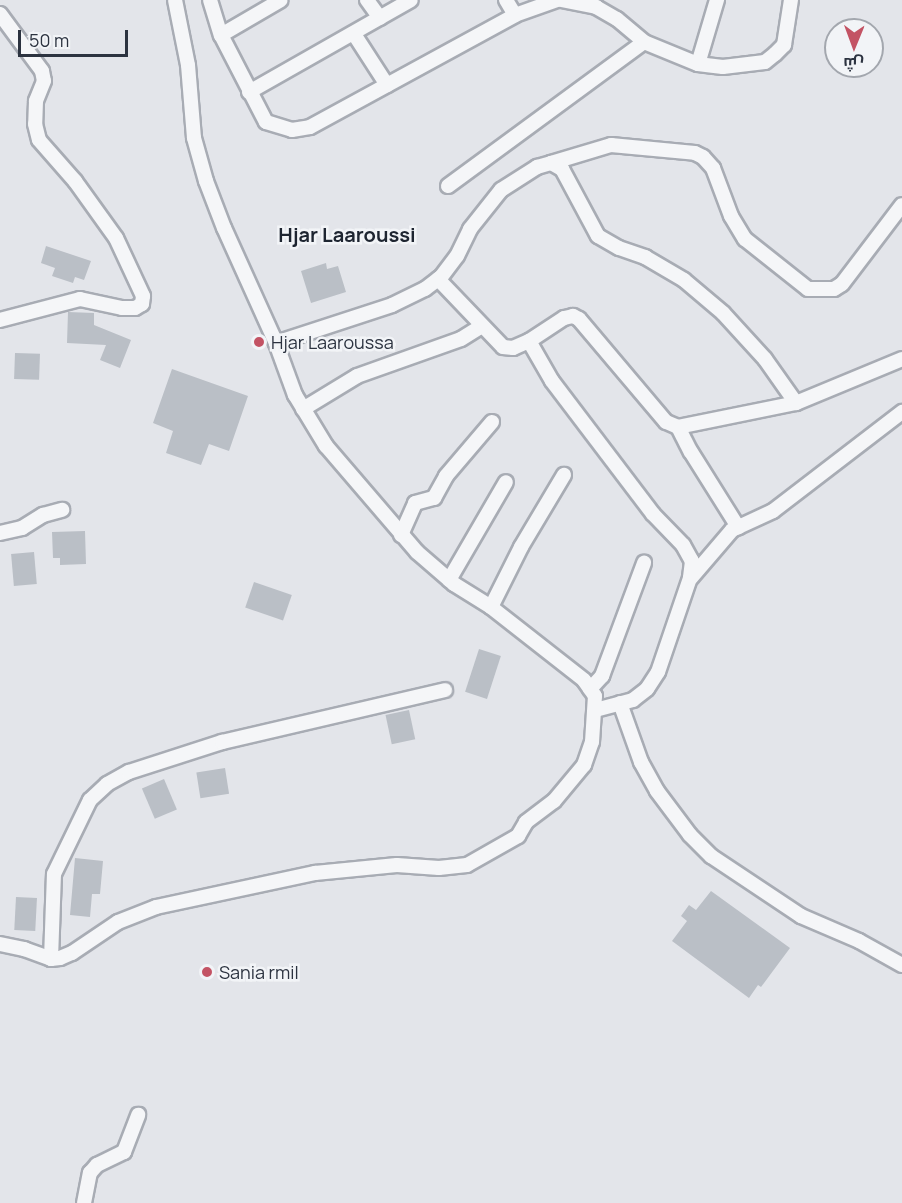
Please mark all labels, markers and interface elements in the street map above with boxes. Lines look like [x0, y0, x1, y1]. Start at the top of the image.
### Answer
scale bar [21, 18, 130, 56]
north arrow [824, 18, 884, 78]
text: 50 m [29, 28, 69, 52]
text: ش [843, 53, 864, 75]
district label: Hjar Laaroussi [278, 222, 416, 246]
place label: Hjar Laaroussa [271, 331, 394, 353]
marker: Hjar Laaroussa [252, 335, 266, 349]
place label: Sania rmil [219, 961, 299, 983]
marker: Sania rmil [200, 965, 214, 979]

